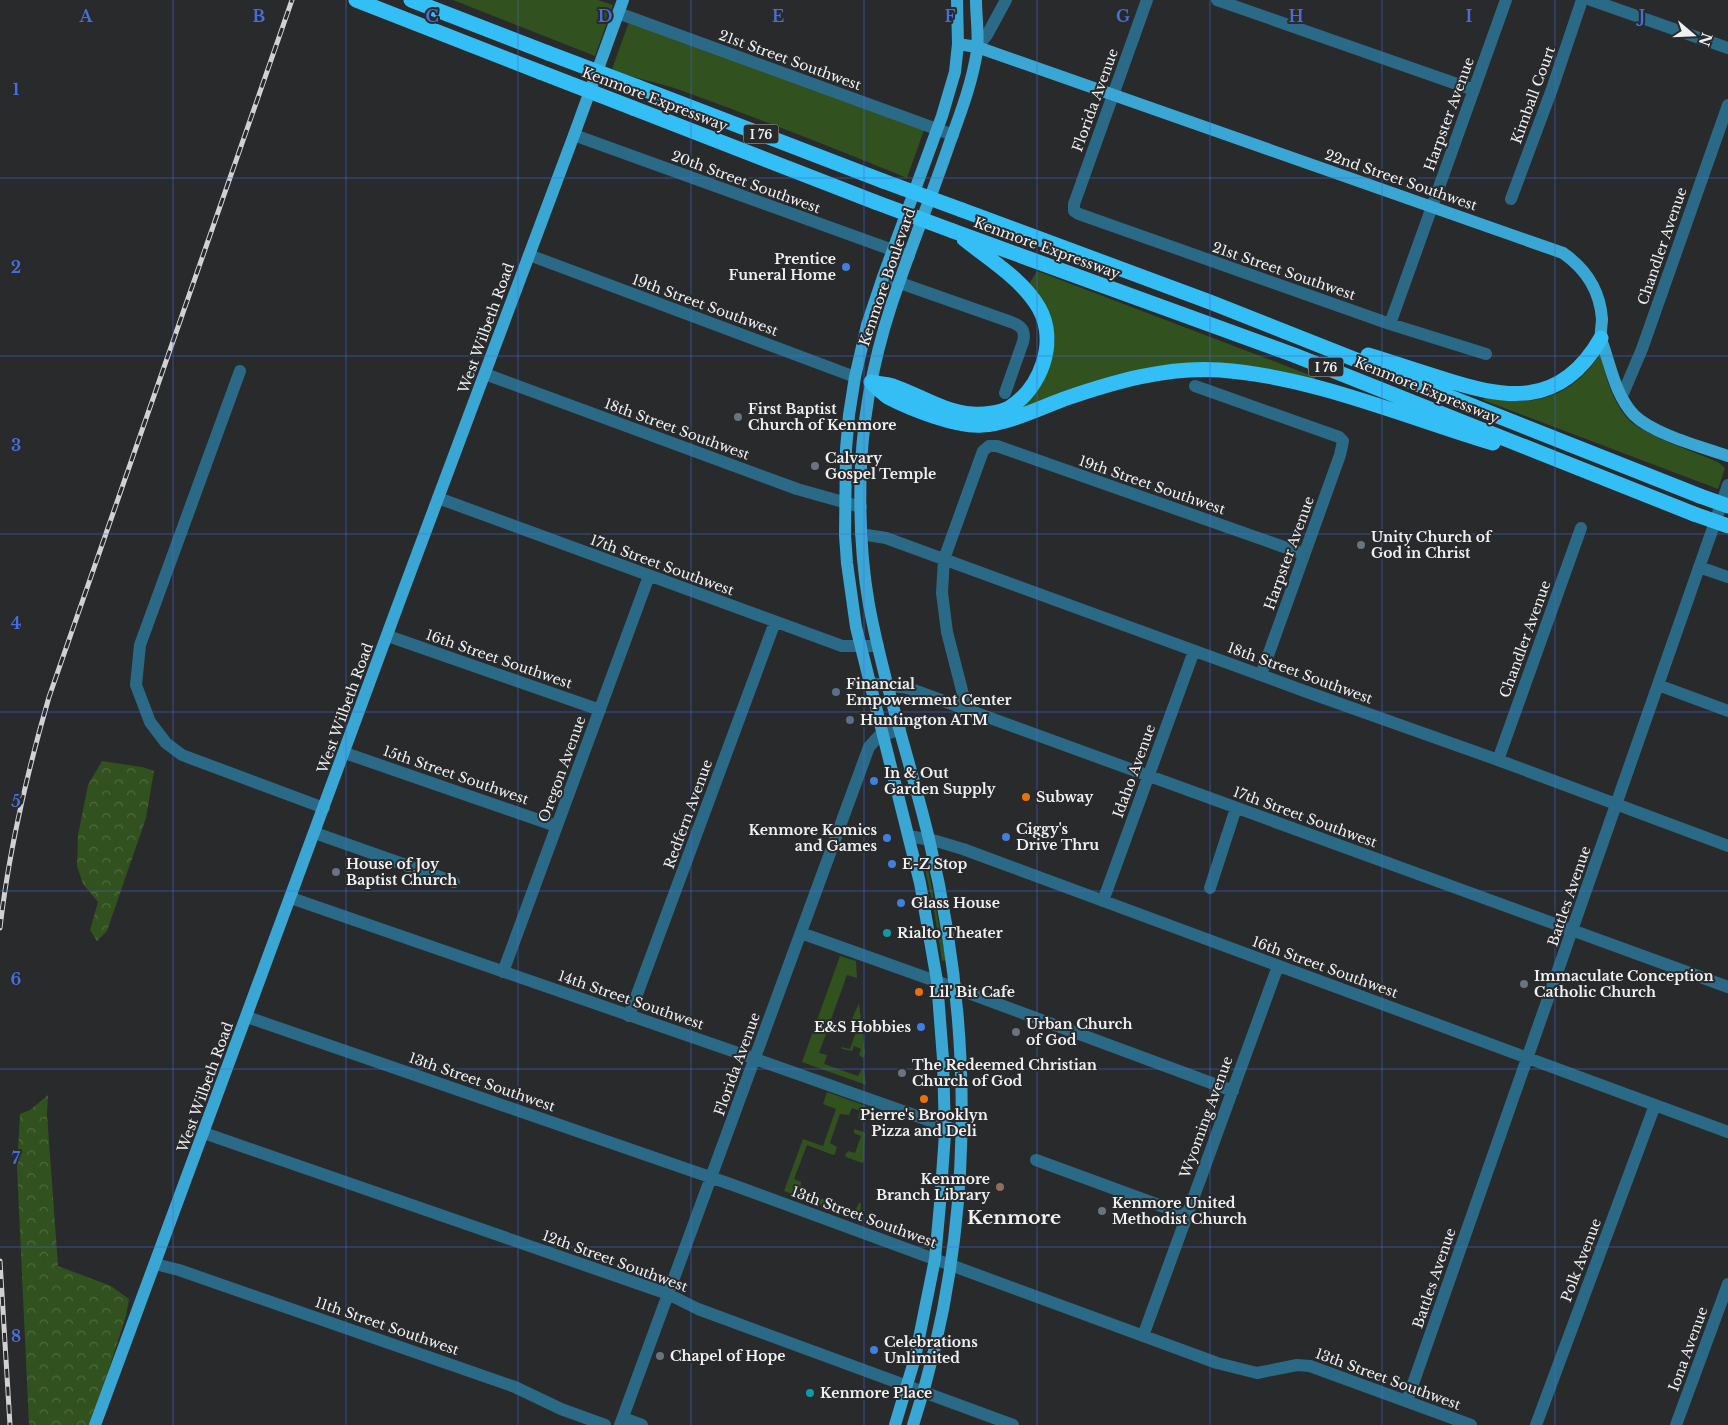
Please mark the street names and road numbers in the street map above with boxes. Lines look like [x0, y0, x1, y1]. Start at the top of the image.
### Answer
street label: 21st Street Southwest [716, 26, 864, 94]
street label: Kimball Court [1507, 43, 1559, 146]
street label: Florida Avenue [1068, 46, 1122, 154]
street label: Harpster Avenue [1420, 55, 1478, 173]
street label: Kenmore Expressway [580, 63, 730, 135]
road number: I 76 [744, 125, 778, 144]
street label: 22nd Street Southwest [1322, 145, 1480, 215]
street label: 20th Street Southwest [669, 147, 824, 218]
street label: Chandler Avenue [1633, 185, 1691, 307]
street label: Kenmore Boulevard [855, 205, 919, 348]
street label: Kenmore Expressway [971, 213, 1123, 283]
street label: 21st Street Southwest [1210, 238, 1359, 304]
street label: West Wilbeth Road [454, 260, 518, 397]
street label: 19th Street Southwest [630, 270, 781, 340]
street label: Kenmore Expressway [1352, 353, 1502, 427]
road number: I 76 [1308, 358, 1344, 377]
street label: 18th Street Southwest [602, 394, 753, 464]
street label: 19th Street Southwest [1076, 451, 1228, 519]
street label: Harpster Avenue [1260, 494, 1318, 612]
street label: 17th Street Southwest [588, 531, 737, 600]
street label: Chandler Avenue [1495, 578, 1555, 700]
street label: 16th Street Southwest [423, 625, 575, 693]
street label: 18th Street Southwest [1225, 638, 1376, 708]
street label: West Wilbeth Road [313, 640, 377, 777]
street label: Oregon Avenue [534, 713, 590, 825]
street label: Idaho Avenue [1109, 722, 1159, 820]
street label: 15th Street Southwest [381, 742, 532, 809]
street label: Redfern Avenue [660, 757, 716, 871]
street label: 17th Street Southwest [1231, 783, 1380, 852]
street label: Battles Avenue [1543, 844, 1595, 948]
street label: 16th Street Southwest [1250, 932, 1401, 1002]
street label: 14th Street Southwest [556, 967, 707, 1034]
street label: Florida Avenue [710, 1010, 764, 1118]
street label: West Wilbeth Road [173, 1019, 237, 1156]
street label: 13th Street Southwest [406, 1049, 558, 1116]
street label: Wyoming Avenue [1175, 1054, 1236, 1181]
street label: 13th Street Southwest [789, 1182, 940, 1252]
street label: Polk Avenue [1557, 1216, 1605, 1304]
street label: 12th Street Southwest [540, 1226, 691, 1296]
street label: Battles Avenue [1408, 1226, 1460, 1330]
street label: 11th Street Southwest [313, 1293, 462, 1359]
street label: Iona Avenue [1664, 1304, 1712, 1394]
street label: 13th Street Southwest [1313, 1344, 1464, 1414]

